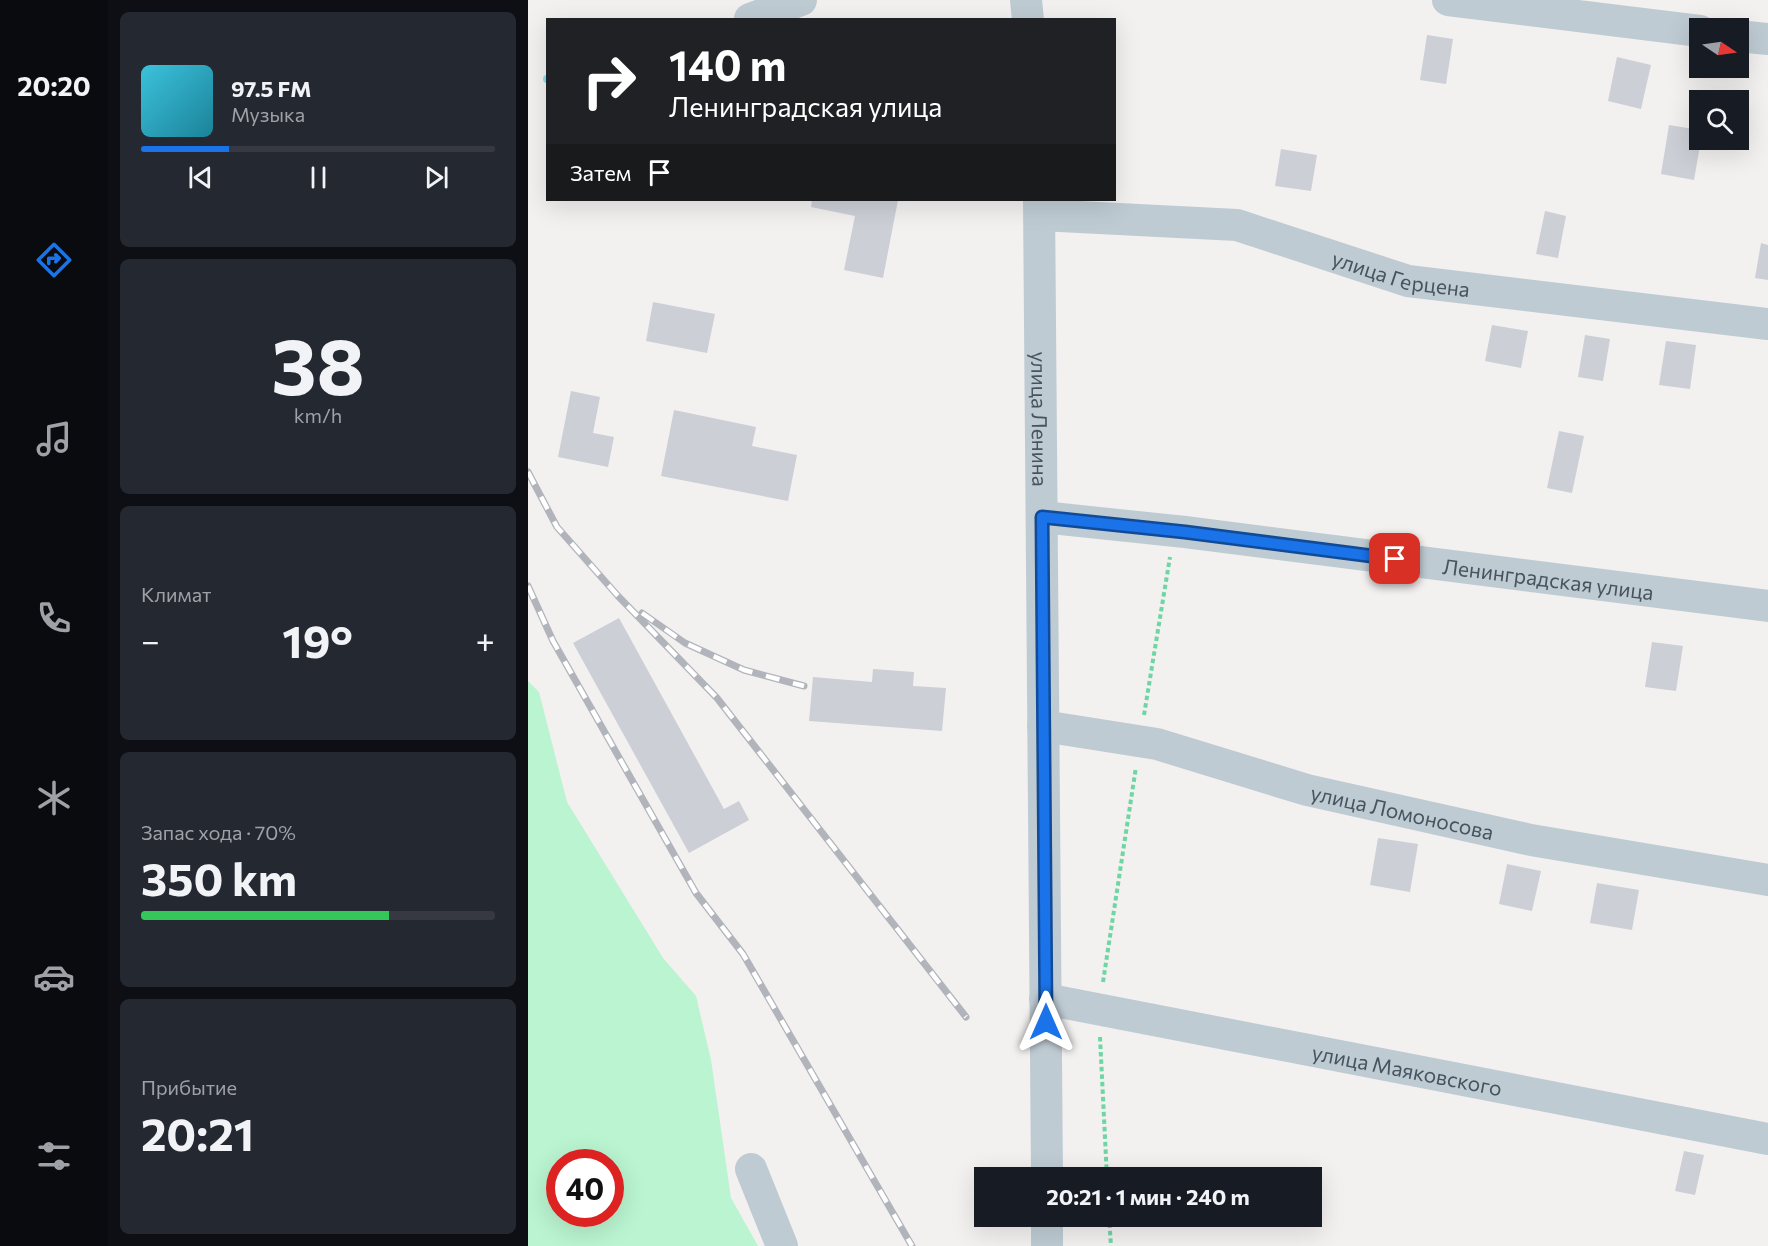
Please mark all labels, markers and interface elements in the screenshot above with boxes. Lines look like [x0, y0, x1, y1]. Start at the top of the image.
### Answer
north arrow [1689, 18, 1749, 78]
map controls [1689, 18, 1749, 150]
text: 140 m [669, 38, 786, 90]
icon: right [570, 42, 648, 120]
text: 20:20 [17, 69, 91, 102]
text: 97.5 FM [231, 75, 311, 102]
text: Ленинградская улица [669, 90, 942, 123]
button: search [1689, 90, 1749, 150]
text: Музыка [231, 102, 305, 126]
icon: arrive [643, 156, 676, 189]
text: Затем [570, 159, 631, 186]
icon: previous [184, 161, 217, 194]
icon: pause [302, 161, 335, 194]
icon: next [420, 161, 453, 194]
icon: directions [33, 239, 75, 281]
street label: улица Герцена [1329, 245, 1471, 301]
text: 38 [271, 316, 365, 411]
street label: улица Ленина [1028, 351, 1054, 487]
text: km/h [294, 403, 342, 427]
icon: music [33, 418, 75, 460]
pin [1369, 533, 1420, 584]
icon: arrive [1378, 542, 1411, 575]
street label: Ленинградская улица [1441, 552, 1655, 604]
text: Климат [141, 582, 211, 606]
icon: phone [33, 597, 75, 639]
text: 19° [282, 612, 353, 667]
text: − [141, 619, 160, 660]
text: + [476, 619, 495, 660]
icon: climate [33, 777, 75, 819]
street label: улица Ломоносова [1308, 779, 1496, 844]
text: Запас хода · 70% [141, 820, 296, 844]
text: 350 km [141, 850, 297, 905]
icon: car [33, 956, 75, 998]
position arrow [1014, 990, 1078, 1054]
street label: улица Маяковского [1310, 1039, 1504, 1100]
text: Прибытие [141, 1075, 237, 1099]
text: 20:21 [141, 1105, 254, 1160]
icon: filters [33, 1135, 75, 1177]
speed limit sign: 40 [546, 1149, 624, 1227]
text: 20:21 · 1 мин · 240 m [1046, 1183, 1250, 1210]

